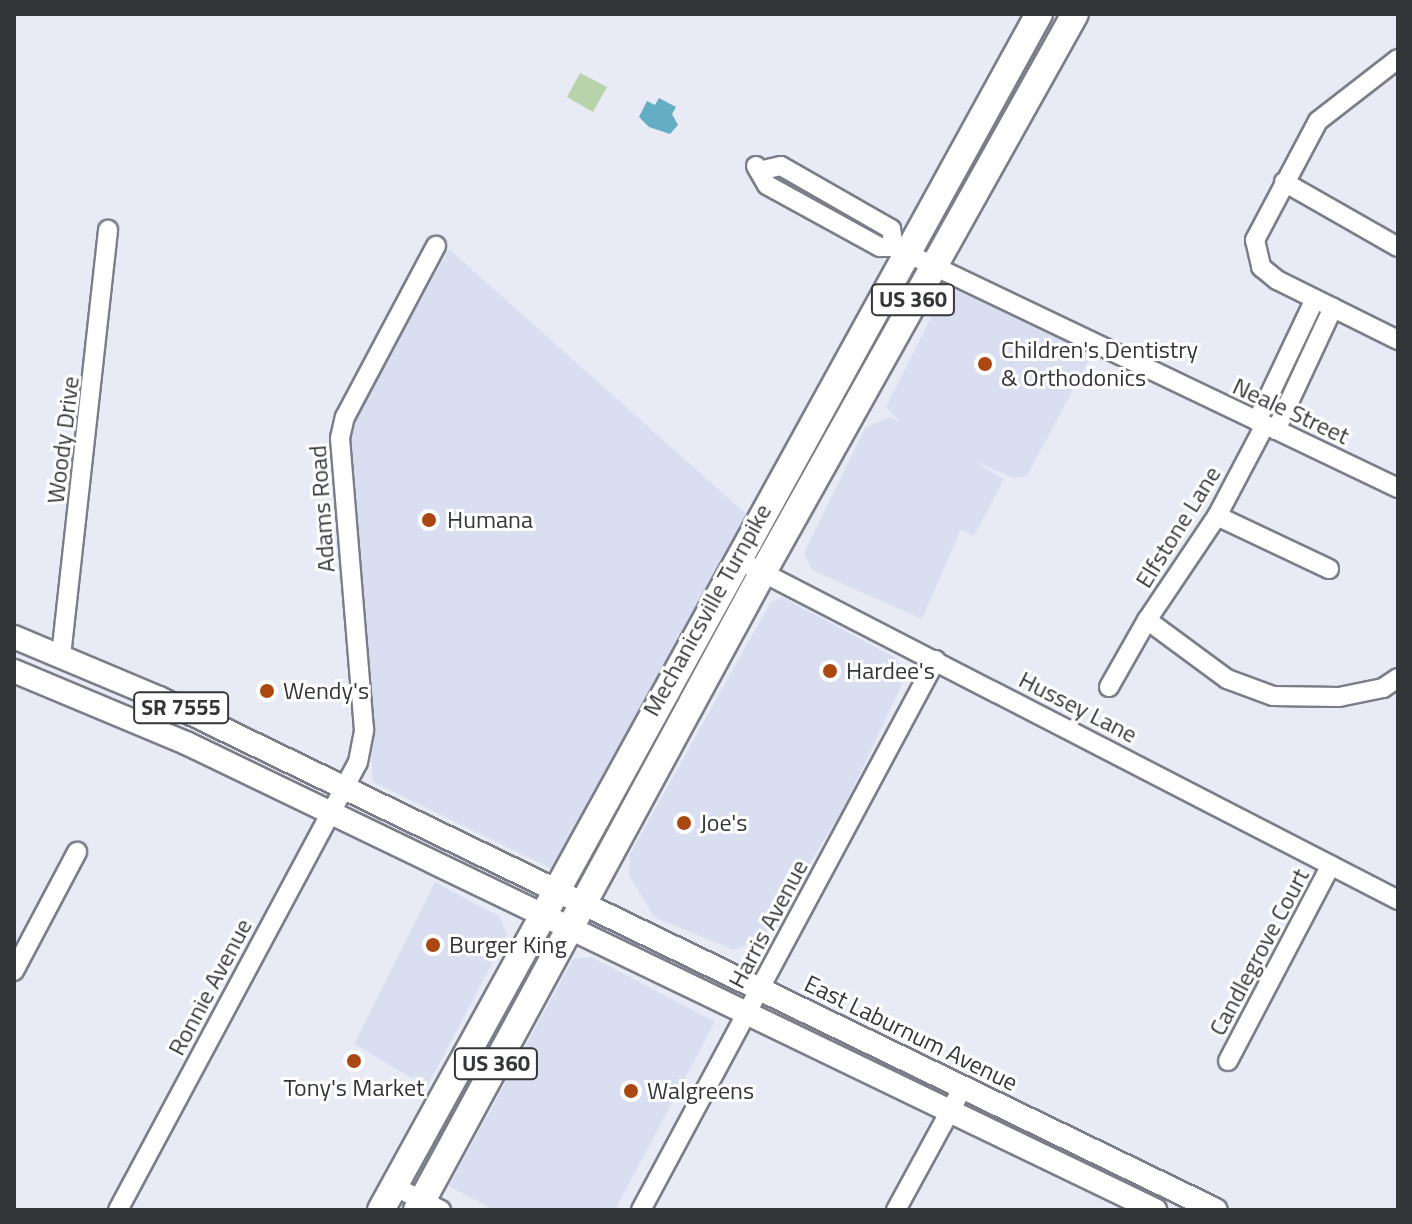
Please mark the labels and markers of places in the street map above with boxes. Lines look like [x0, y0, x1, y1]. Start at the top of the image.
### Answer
place label: Children's Dentistry & Orthodonics [1001, 336, 1198, 392]
marker: Children's Dentistry & Orthodonics [976, 355, 994, 373]
place label: Humana [447, 506, 533, 534]
marker: Humana [418, 509, 440, 531]
place label: Hardee's [846, 657, 935, 685]
marker: Hardee's [821, 662, 839, 680]
place label: Wendy's [283, 677, 369, 705]
marker: Wendy's [258, 682, 276, 700]
place label: Joe's [700, 809, 747, 837]
marker: Joe's [675, 814, 693, 832]
place label: Burger King [449, 931, 567, 959]
marker: Burger King [424, 936, 442, 954]
marker: Tony's Market [345, 1052, 363, 1070]
place label: Tony's Market [284, 1074, 424, 1102]
place label: Walgreens [647, 1077, 754, 1105]
marker: Walgreens [622, 1082, 640, 1100]

